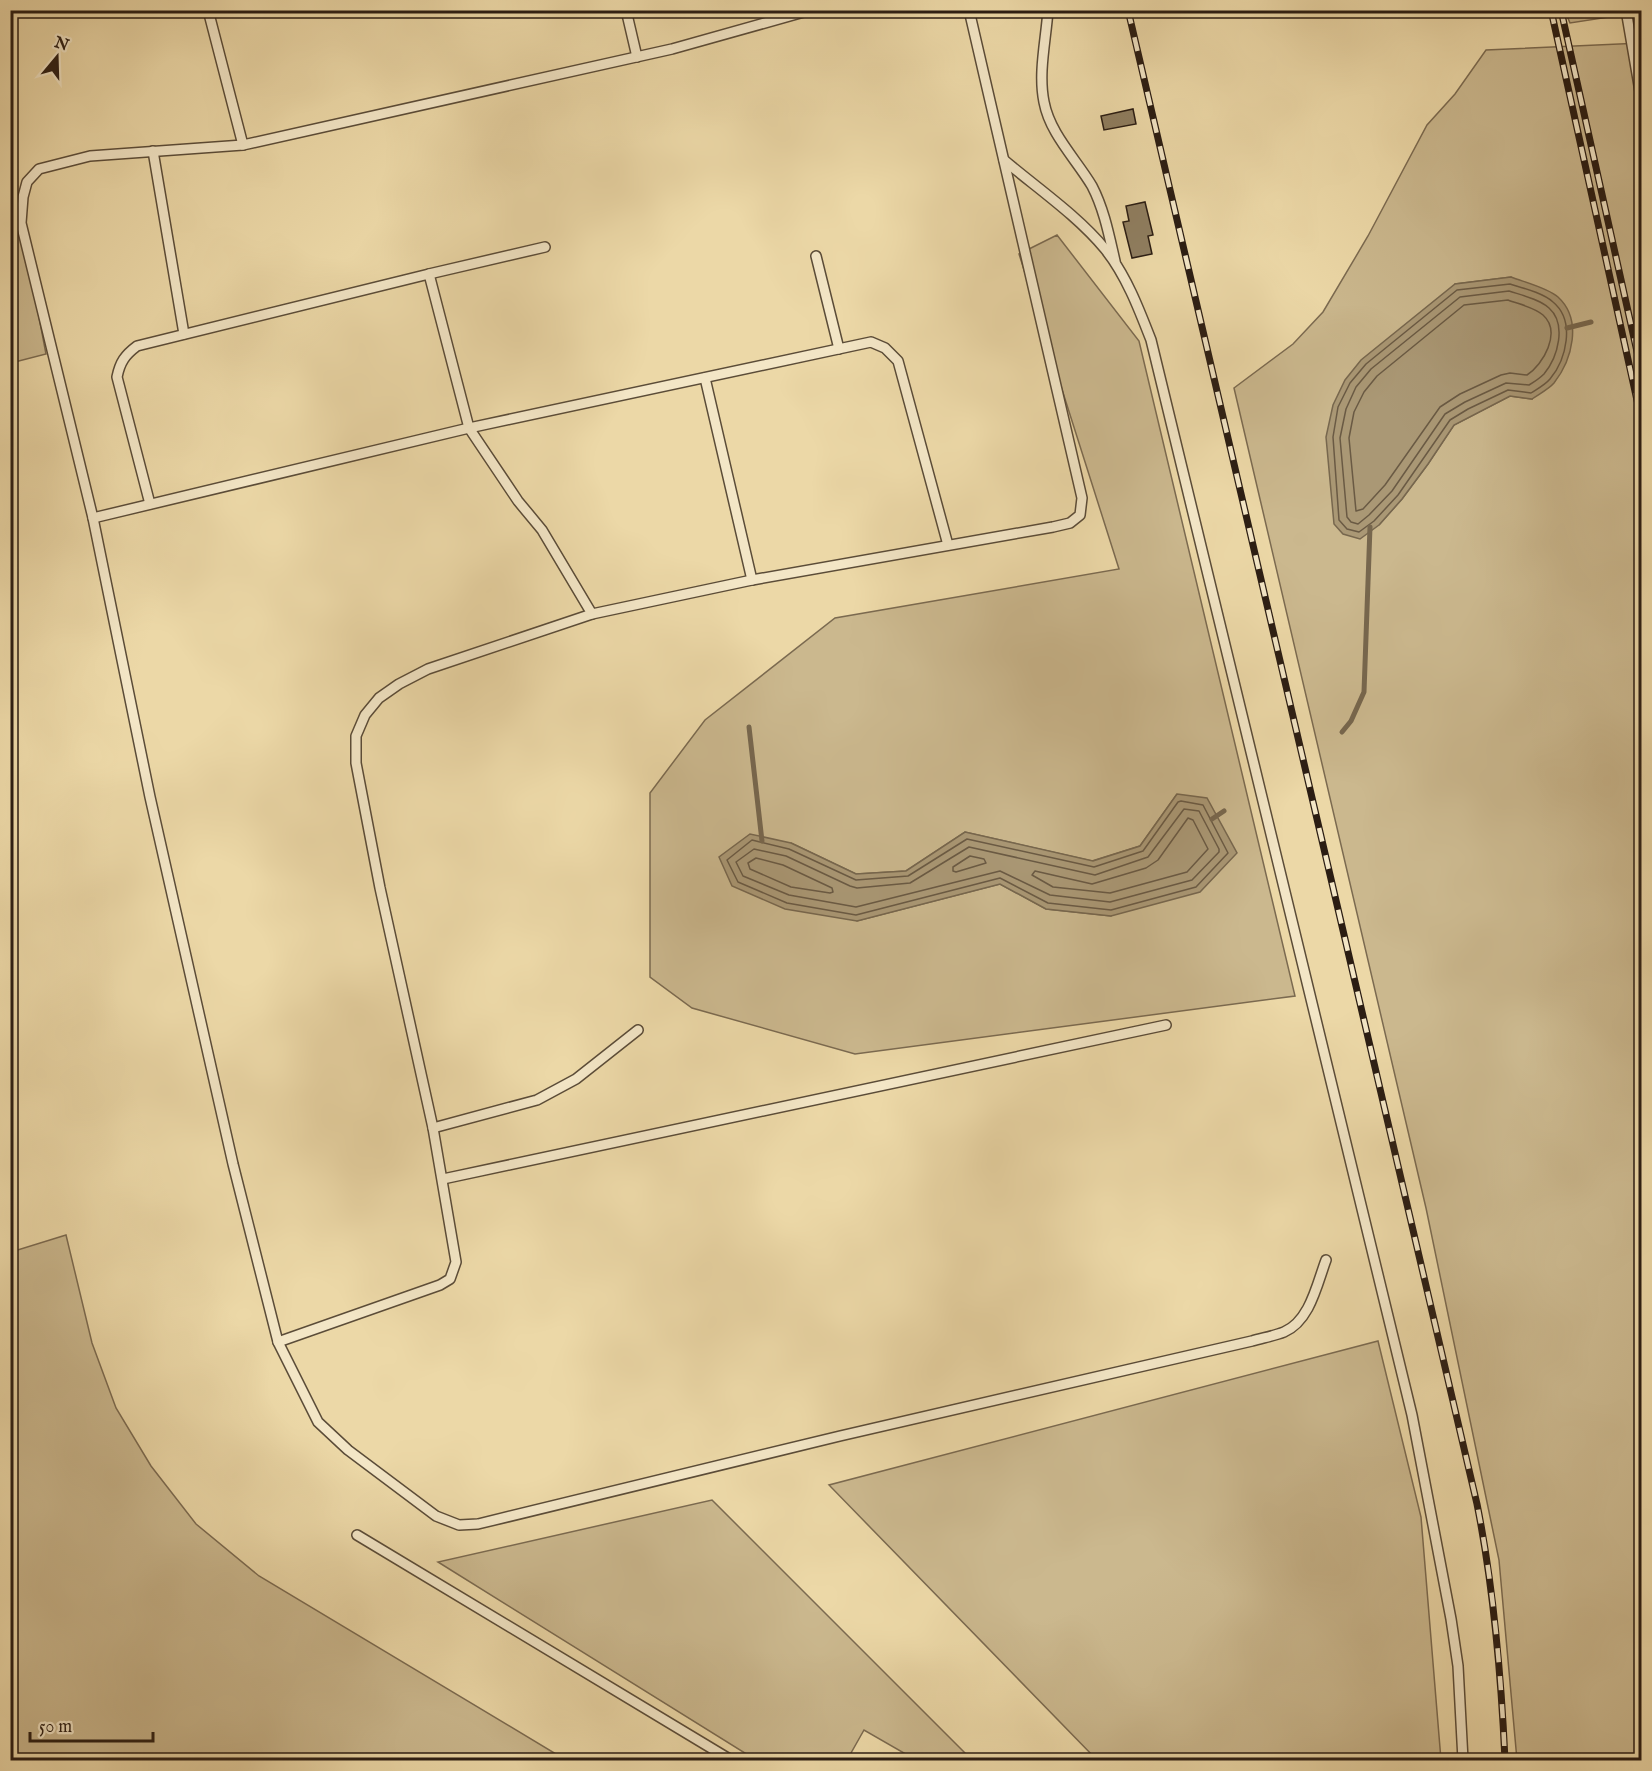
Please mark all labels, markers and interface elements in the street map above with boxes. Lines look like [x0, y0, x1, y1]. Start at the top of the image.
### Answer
north arrow [27, 27, 87, 87]
text: N [50, 33, 71, 56]
scale bar [30, 1705, 153, 1743]
text: 50 m [39, 1716, 72, 1739]

